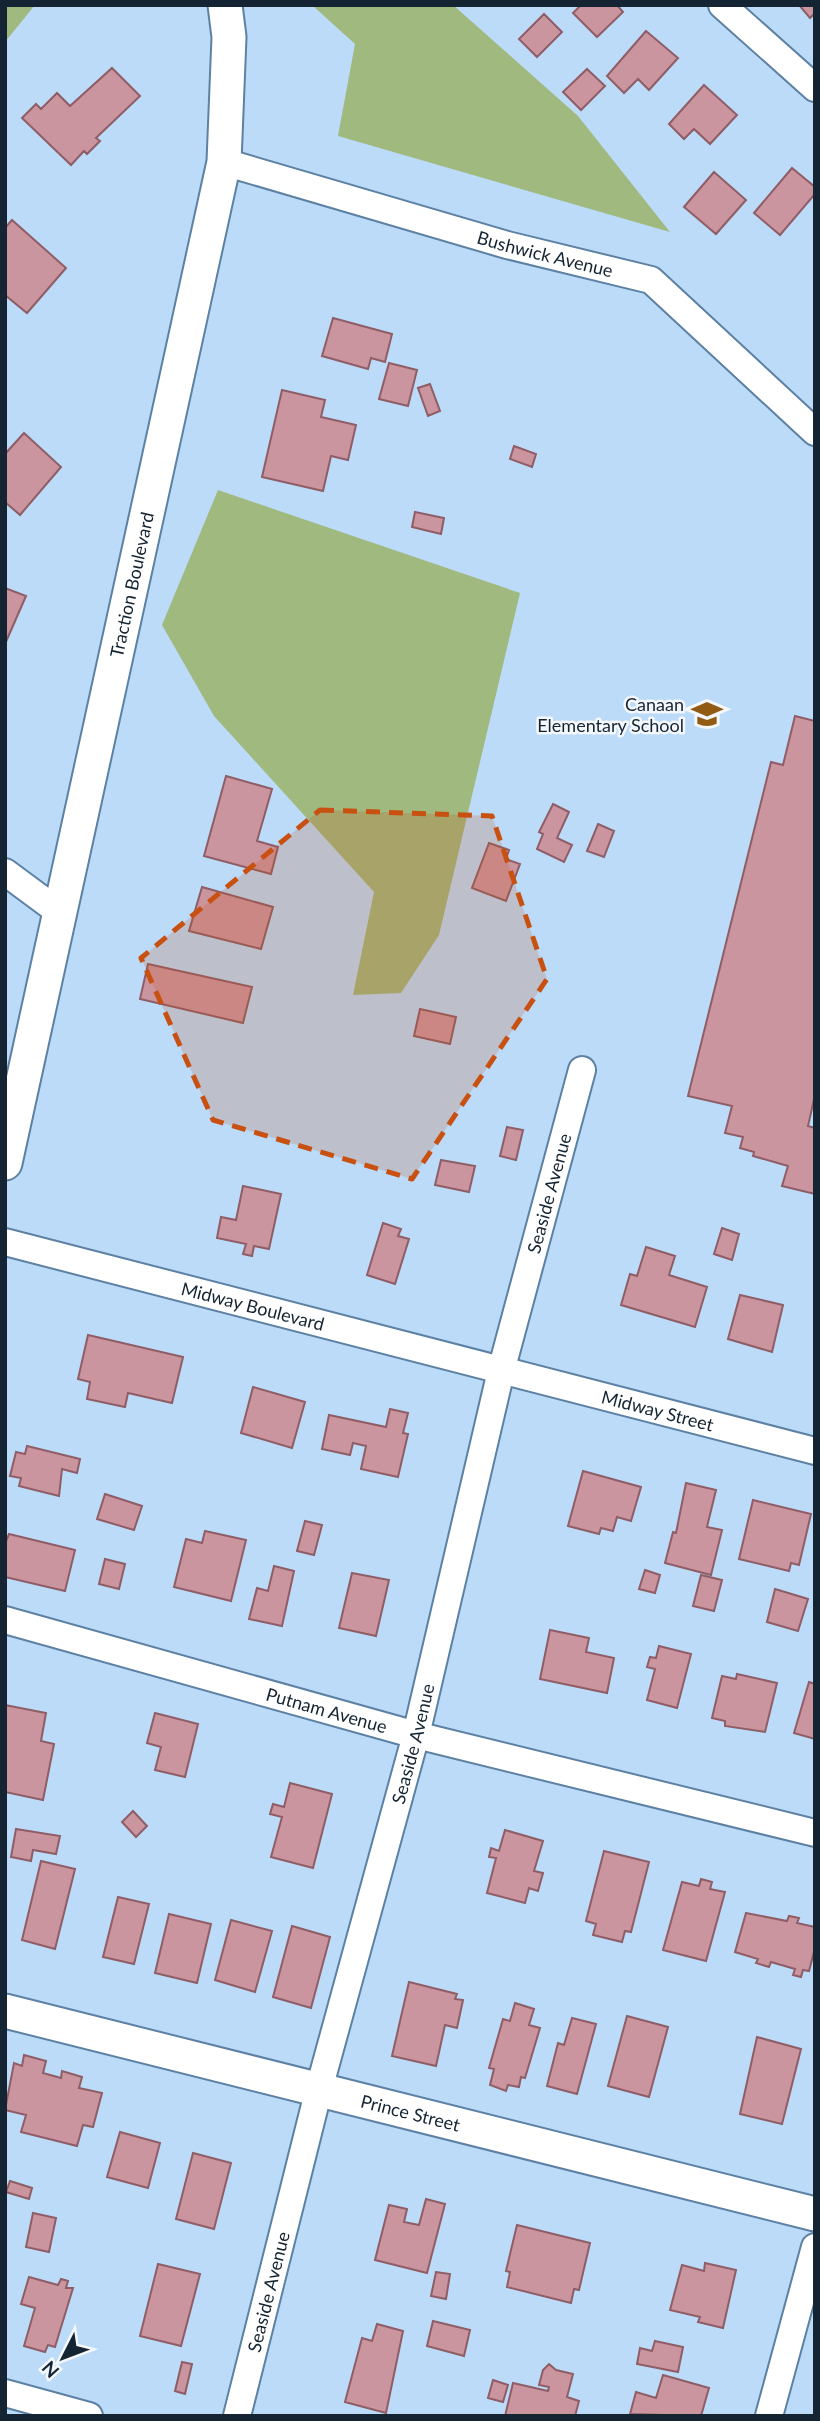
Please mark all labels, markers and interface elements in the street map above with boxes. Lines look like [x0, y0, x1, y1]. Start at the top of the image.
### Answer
street label: Bushwick Avenue [475, 226, 615, 281]
street label: Traction Boulevard [105, 510, 158, 659]
place label: Canaan Elementary School [537, 693, 684, 736]
school or university icon: Canaan Elementary School [690, 697, 724, 731]
street label: Seaside Avenue [522, 1131, 576, 1256]
street label: Midway Boulevard [179, 1277, 327, 1335]
street label: Midway Street [599, 1385, 716, 1436]
street label: Seaside Avenue [387, 1681, 439, 1806]
street label: Putnam Avenue [264, 1683, 390, 1737]
street label: Prince Street [359, 2090, 463, 2136]
street label: Seaside Avenue [242, 2229, 294, 2354]
north arrow [28, 2323, 98, 2393]
text: N [37, 2357, 63, 2383]

